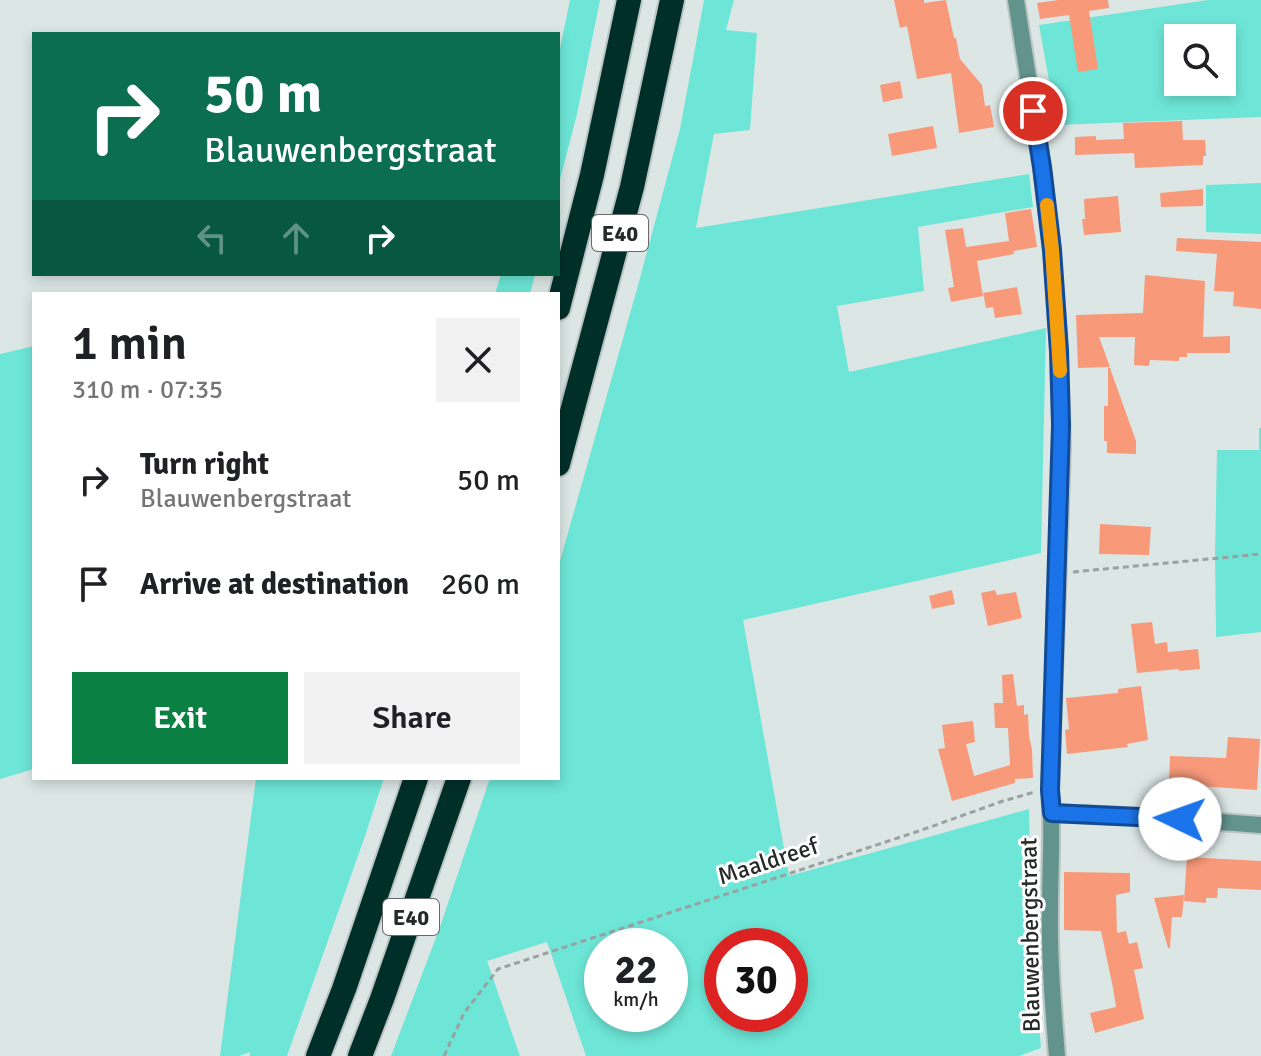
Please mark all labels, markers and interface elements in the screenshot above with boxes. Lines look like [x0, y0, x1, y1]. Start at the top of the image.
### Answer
map controls [1164, 24, 1236, 96]
button: search [1164, 24, 1236, 96]
text: 50 m [204, 59, 322, 128]
icon: right [72, 64, 176, 168]
pin [999, 77, 1067, 145]
icon: arrive [1011, 89, 1055, 133]
text: Blauwenbergstraat [204, 128, 497, 173]
road number: E40 [592, 215, 648, 251]
icon: left [190, 216, 234, 260]
icon: ahead [274, 216, 318, 260]
icon: right [358, 216, 402, 260]
text: 1 min [72, 314, 187, 373]
button: close [436, 318, 520, 402]
text: 310 m · 07:35 [72, 374, 223, 406]
text: Turn right [140, 446, 269, 483]
icon: right [72, 458, 116, 502]
text: 50 m [457, 462, 520, 499]
text: Blauwenbergstraat [140, 483, 351, 515]
icon: arrive [72, 562, 116, 606]
text: Arrive at destination [140, 566, 409, 603]
text: 260 m [441, 566, 520, 603]
button: Exit [72, 672, 288, 764]
button: Share [304, 672, 520, 764]
position arrow [1138, 777, 1222, 861]
street label: Maaldreef [714, 830, 823, 891]
street label: Blauwenbergstraat [1013, 837, 1047, 1033]
road number: E40 [383, 899, 439, 935]
speed limit sign: 30 [704, 928, 808, 1032]
text: 22 [614, 945, 658, 995]
text: km/h [613, 987, 659, 1012]

